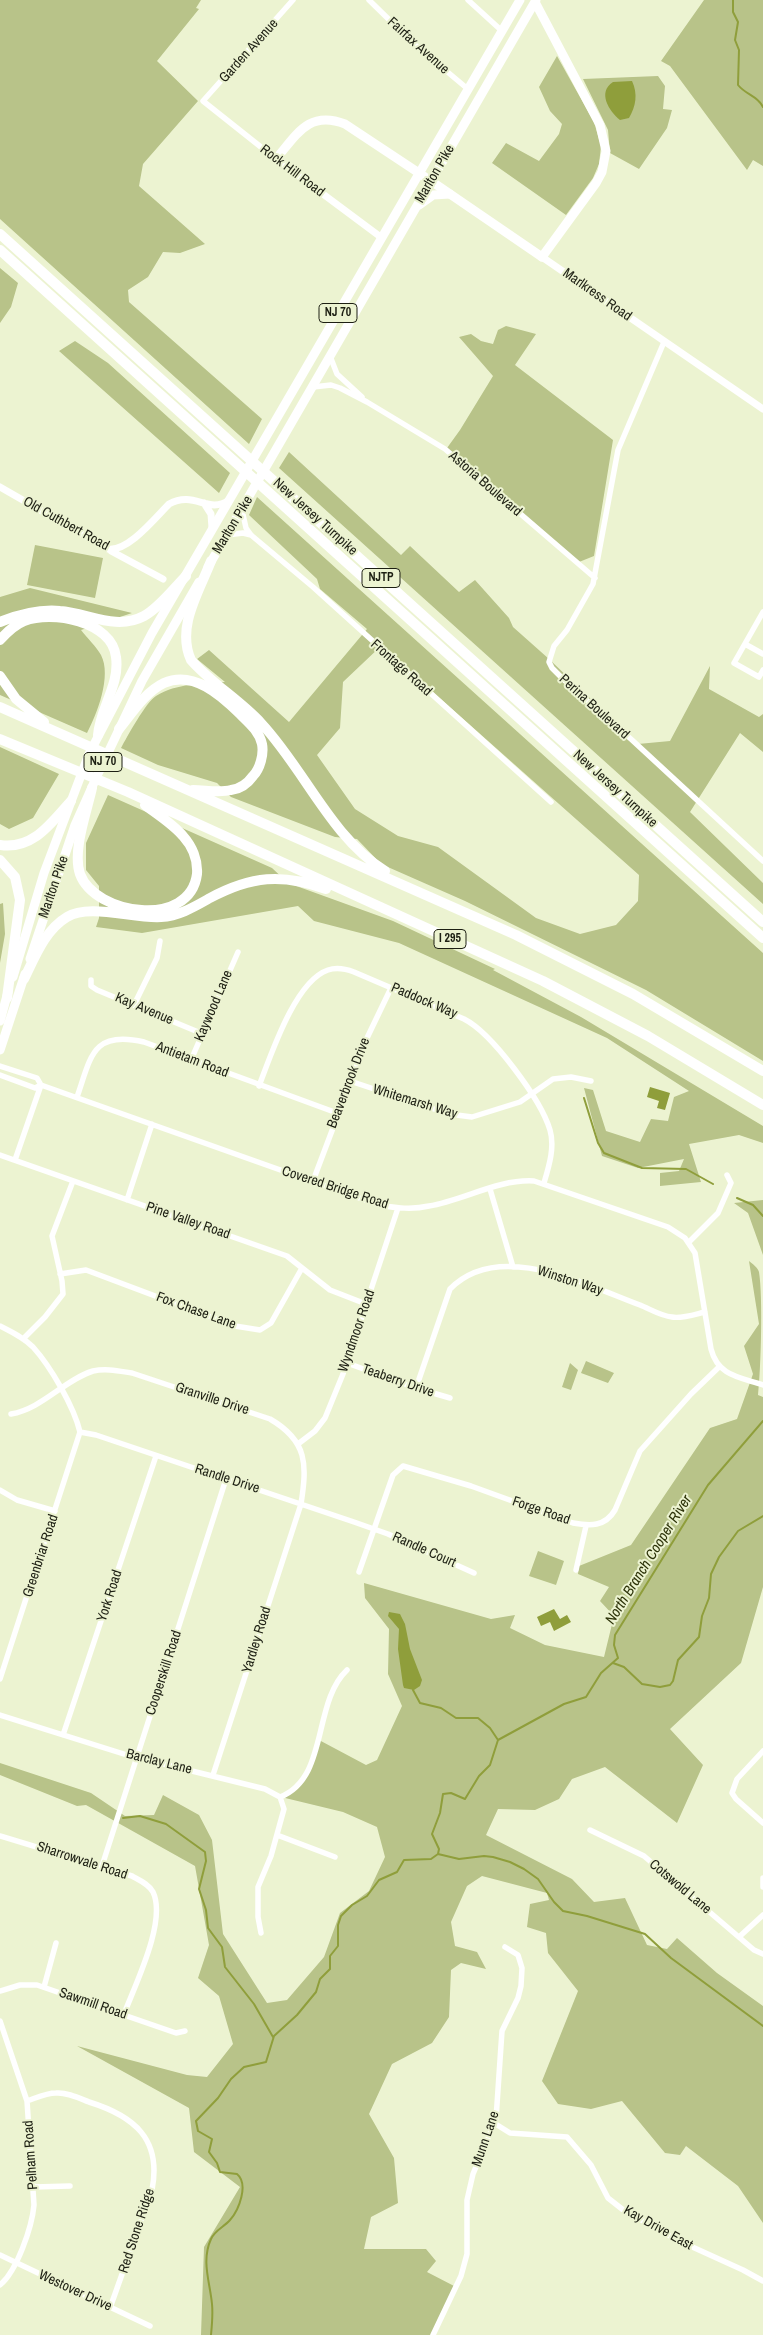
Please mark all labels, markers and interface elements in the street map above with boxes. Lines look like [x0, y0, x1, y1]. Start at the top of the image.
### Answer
street label: Fairfax Avenue [384, 14, 452, 78]
street label: Garden Avenue [216, 16, 282, 86]
street label: Rock Hill Road [256, 141, 328, 201]
street label: Marlton Pike [412, 142, 458, 206]
street label: Marlkress Road [559, 265, 635, 325]
road number: NJ 70 [319, 304, 357, 322]
street label: Astoria Boulevard [445, 448, 525, 520]
street label: New Jersey Turnpike [269, 475, 361, 559]
street label: Old Cuthbert Road [20, 493, 112, 555]
street label: Marlton Pike [209, 493, 257, 557]
road number: NJTP [362, 568, 400, 588]
street label: Frontage Road [367, 636, 435, 700]
street label: Perina Boulevard [555, 671, 633, 743]
street label: New Jersey Turnpike [569, 747, 661, 831]
road number: NJ 70 [84, 752, 122, 772]
street label: Marlton Pike [36, 854, 72, 920]
road number: I 295 [434, 930, 466, 949]
street label: Kaywood Lane [191, 968, 237, 1044]
street label: Paddock Way [388, 980, 460, 1022]
street label: Kay Avenue [112, 989, 176, 1029]
street label: Beaverbrook Drive [324, 1035, 374, 1131]
street label: Antietam Road [153, 1038, 231, 1082]
street label: Whitemarsh Way [371, 1081, 459, 1123]
street label: Covered Bridge Road [280, 1163, 390, 1213]
street label: Pine Valley Road [144, 1199, 232, 1243]
street label: Winston Way [535, 1263, 605, 1299]
street label: Wyndmoor Road [335, 1288, 379, 1374]
street label: Fox Chase Lane [154, 1289, 238, 1333]
street label: Teaberry Drive [360, 1361, 436, 1401]
street label: Granville Drive [173, 1379, 251, 1419]
street label: Randle Drive [193, 1461, 261, 1497]
water label: North Branch Cooper River [602, 1492, 696, 1628]
street label: Forge Road [510, 1493, 572, 1529]
street label: Greenbriar Road [20, 1512, 62, 1600]
street label: Randle Court [390, 1529, 458, 1571]
street label: York Road [94, 1568, 126, 1624]
street label: Yardley Road [239, 1605, 275, 1675]
street label: Cooperskill Road [142, 1629, 186, 1717]
street label: Barclay Lane [124, 1746, 194, 1778]
street label: Sharrowvale Road [35, 1838, 129, 1884]
street label: Cotswold Lane [646, 1856, 714, 1918]
street label: Sawmill Road [57, 1985, 129, 2023]
street label: Munn Lane [469, 2109, 503, 2169]
street label: Pelham Road [20, 2120, 42, 2190]
street label: Red Stone Ridge [115, 2187, 159, 2275]
street label: Kay Drive East [620, 2202, 696, 2254]
street label: Westover Drive [36, 2267, 114, 2315]

